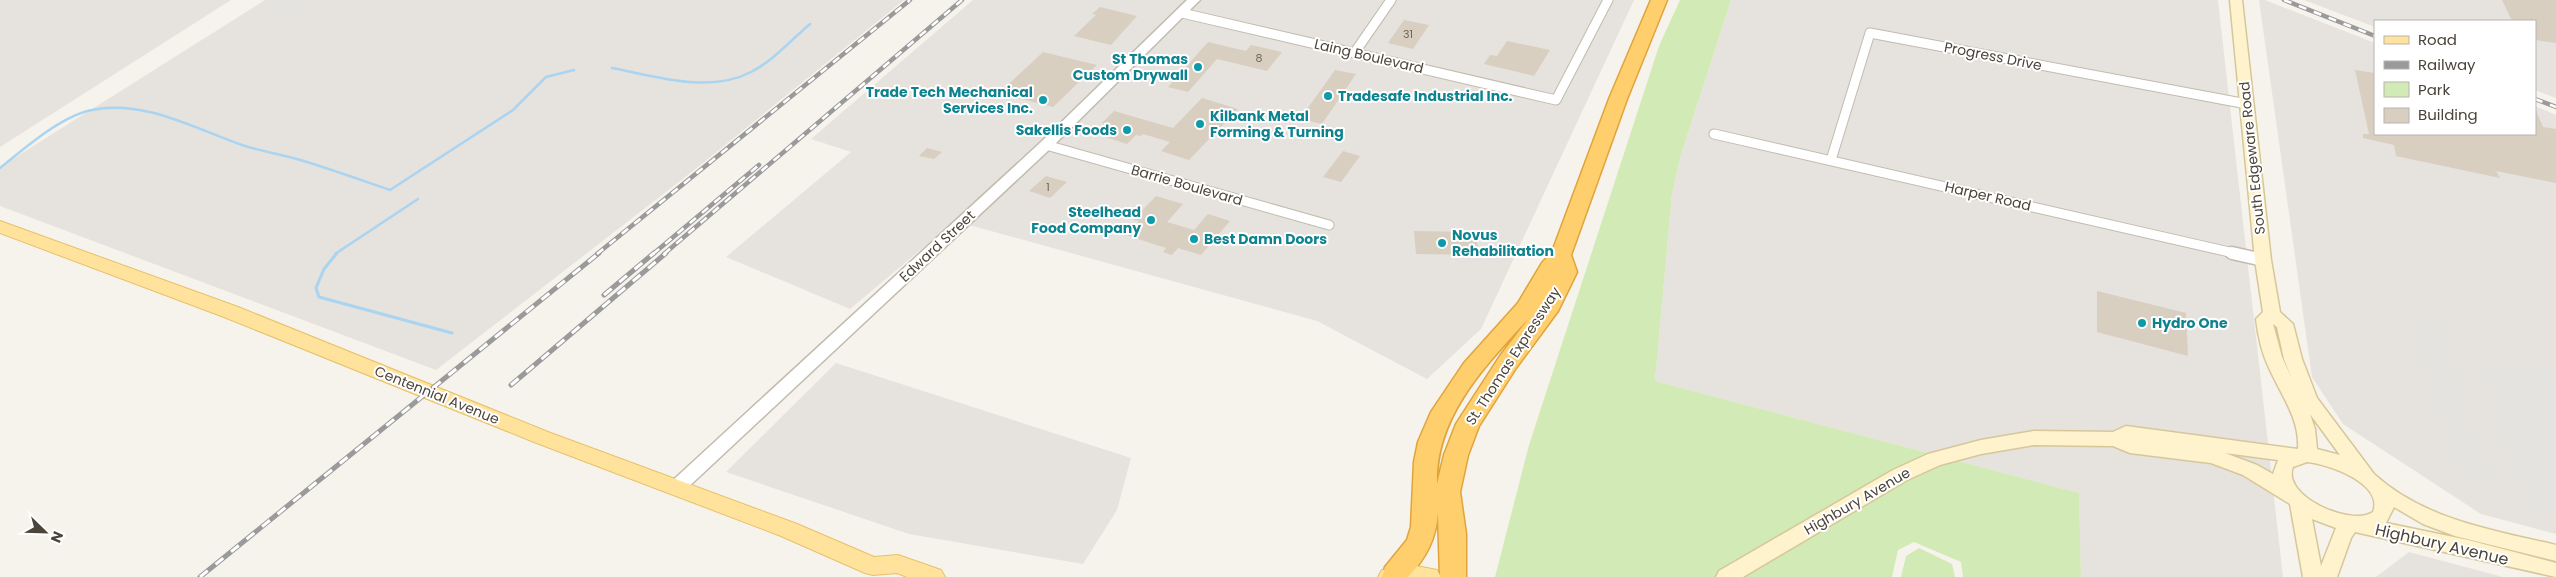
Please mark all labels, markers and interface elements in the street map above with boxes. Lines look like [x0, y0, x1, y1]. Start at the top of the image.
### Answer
legend [2374, 20, 2536, 135]
house number: 31 [1403, 26, 1413, 42]
text: Road [2418, 29, 2457, 50]
street label: Laing Boulevard [1312, 34, 1426, 78]
street label: Progress Drive [1942, 37, 2044, 75]
place label: St Thomas Custom Drywall [1073, 49, 1188, 85]
house number: 8 [1256, 50, 1263, 66]
text: Railway [2418, 54, 2476, 75]
marker: St Thomas Custom Drywall [1192, 61, 1204, 73]
text: Park [2418, 79, 2450, 100]
street label: South Edgeware Road [2234, 81, 2270, 235]
place label: Trade Tech Mechanical Services Inc. [866, 82, 1033, 118]
place label: Tradesafe Industrial Inc. [1338, 86, 1513, 106]
marker: Tradesafe Industrial Inc. [1322, 90, 1334, 102]
marker: Trade Tech Mechanical Services Inc. [1037, 94, 1049, 106]
text: Building [2418, 104, 2478, 125]
place label: Kilbank Metal Forming & Turning [1210, 106, 1344, 142]
marker: Kilbank Metal Forming & Turning [1194, 118, 1206, 130]
place label: Sakellis Foods [1016, 120, 1117, 140]
marker: Sakellis Foods [1121, 124, 1133, 136]
street label: Barrie Boulevard [1129, 160, 1245, 210]
street label: Harper Road [1943, 176, 2033, 216]
house number: 1 [1046, 179, 1050, 195]
place label: Steelhead Food Company [1031, 202, 1141, 238]
street label: Edward Street [895, 206, 979, 286]
marker: Steelhead Food Company [1145, 214, 1157, 226]
place label: Novus Rehabilitation [1452, 225, 1554, 261]
place label: Best Damn Doors [1204, 229, 1327, 249]
marker: Best Damn Doors [1188, 233, 1200, 245]
marker: Novus Rehabilitation [1436, 237, 1448, 249]
street label: St. Thomas Expressway [1461, 283, 1565, 429]
place label: Hydro One [2152, 313, 2228, 333]
marker: Hydro One [2136, 317, 2148, 329]
street label: Centennial Avenue [372, 361, 503, 429]
street label: Highbury Avenue [1800, 462, 1914, 540]
north arrow [20, 507, 70, 557]
street label: Highbury Avenue [2373, 518, 2511, 571]
text: N [46, 528, 68, 546]

